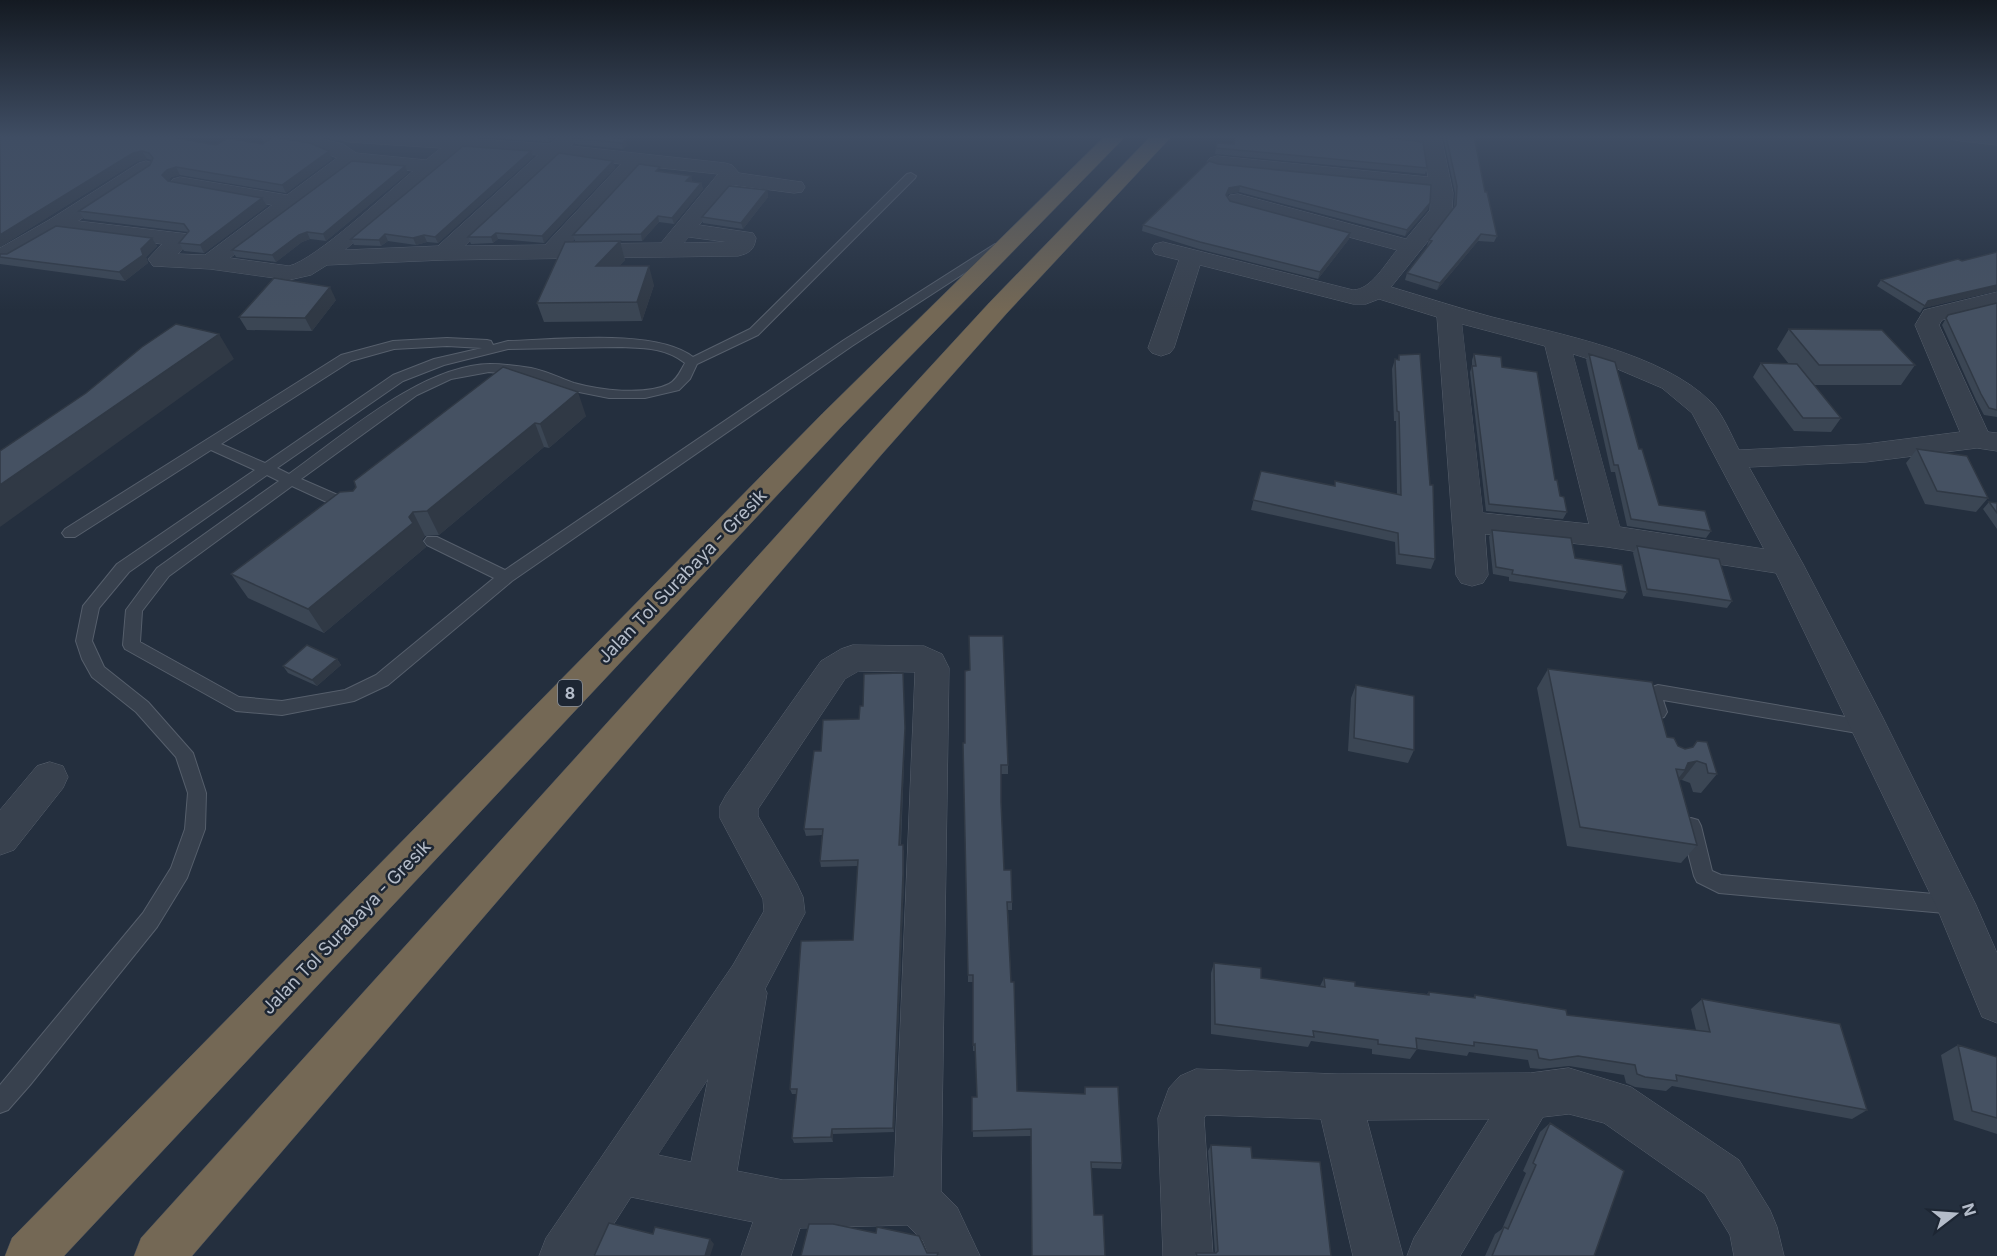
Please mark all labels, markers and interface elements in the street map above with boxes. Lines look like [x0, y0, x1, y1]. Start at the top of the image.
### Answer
street label: Jalan Tol Surabaya - Gresik [593, 485, 771, 667]
road number: 8 [558, 680, 582, 706]
street label: Jalan Tol Surabaya - Gresik [257, 836, 435, 1018]
north arrow [1925, 1184, 1985, 1244]
text: N [1958, 1201, 1981, 1218]

